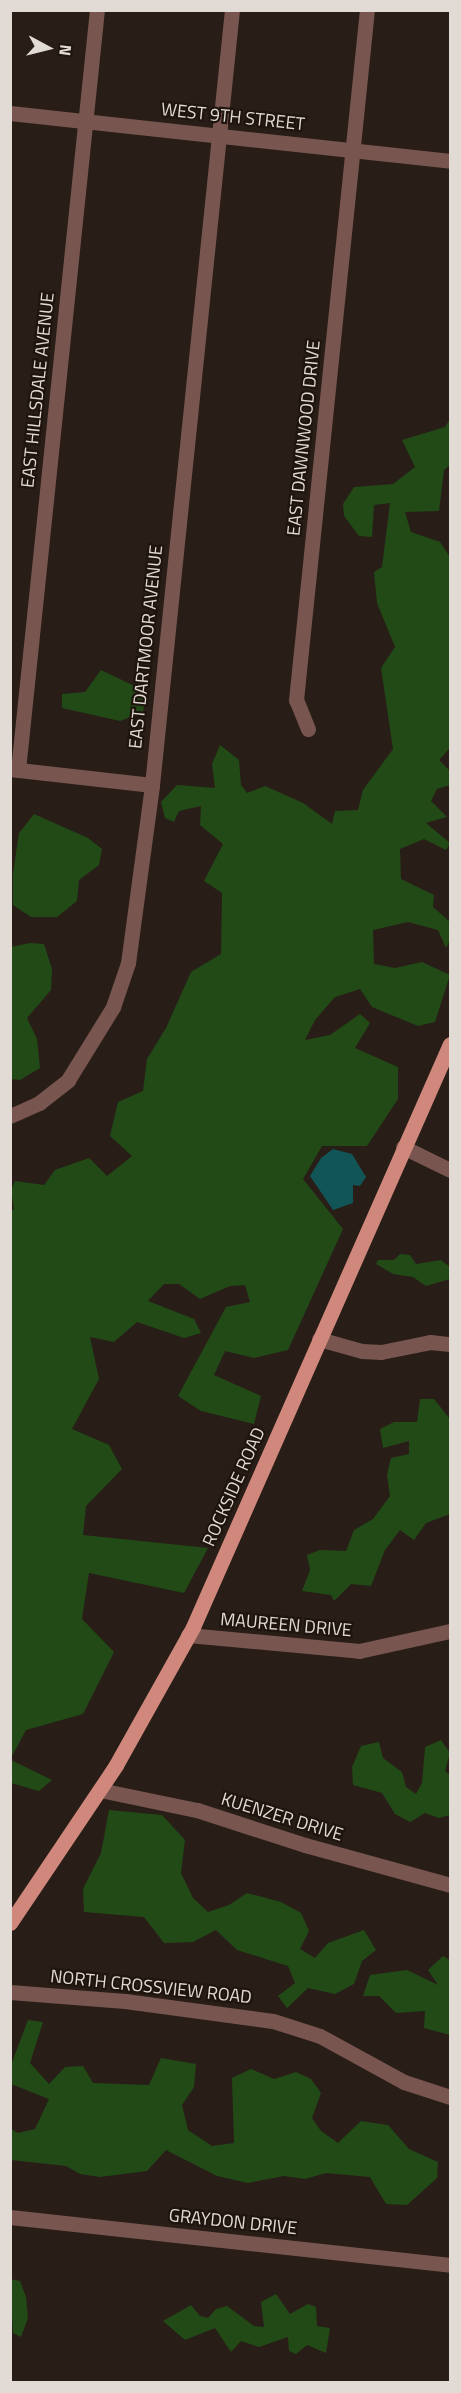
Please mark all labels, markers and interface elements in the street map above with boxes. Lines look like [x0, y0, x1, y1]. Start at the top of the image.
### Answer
north arrow [18, 18, 78, 78]
text: N [53, 43, 78, 57]
street label: WEST 9TH STREET [160, 99, 306, 135]
street label: EAST HILLSDALE AVENUE [17, 291, 59, 489]
street label: EAST DAWNWOOD DRIVE [283, 339, 325, 537]
street label: EAST DARTMOOR AVENUE [125, 544, 167, 750]
street label: ROCKSIDE ROAD [198, 1424, 270, 1550]
street label: MAUREEN DRIVE [219, 1608, 353, 1642]
street label: KUENZER DRIVE [219, 1788, 345, 1846]
street label: NORTH CROSSVIEW ROAD [49, 1966, 253, 2008]
street label: GRAYDON DRIVE [168, 2205, 298, 2239]

